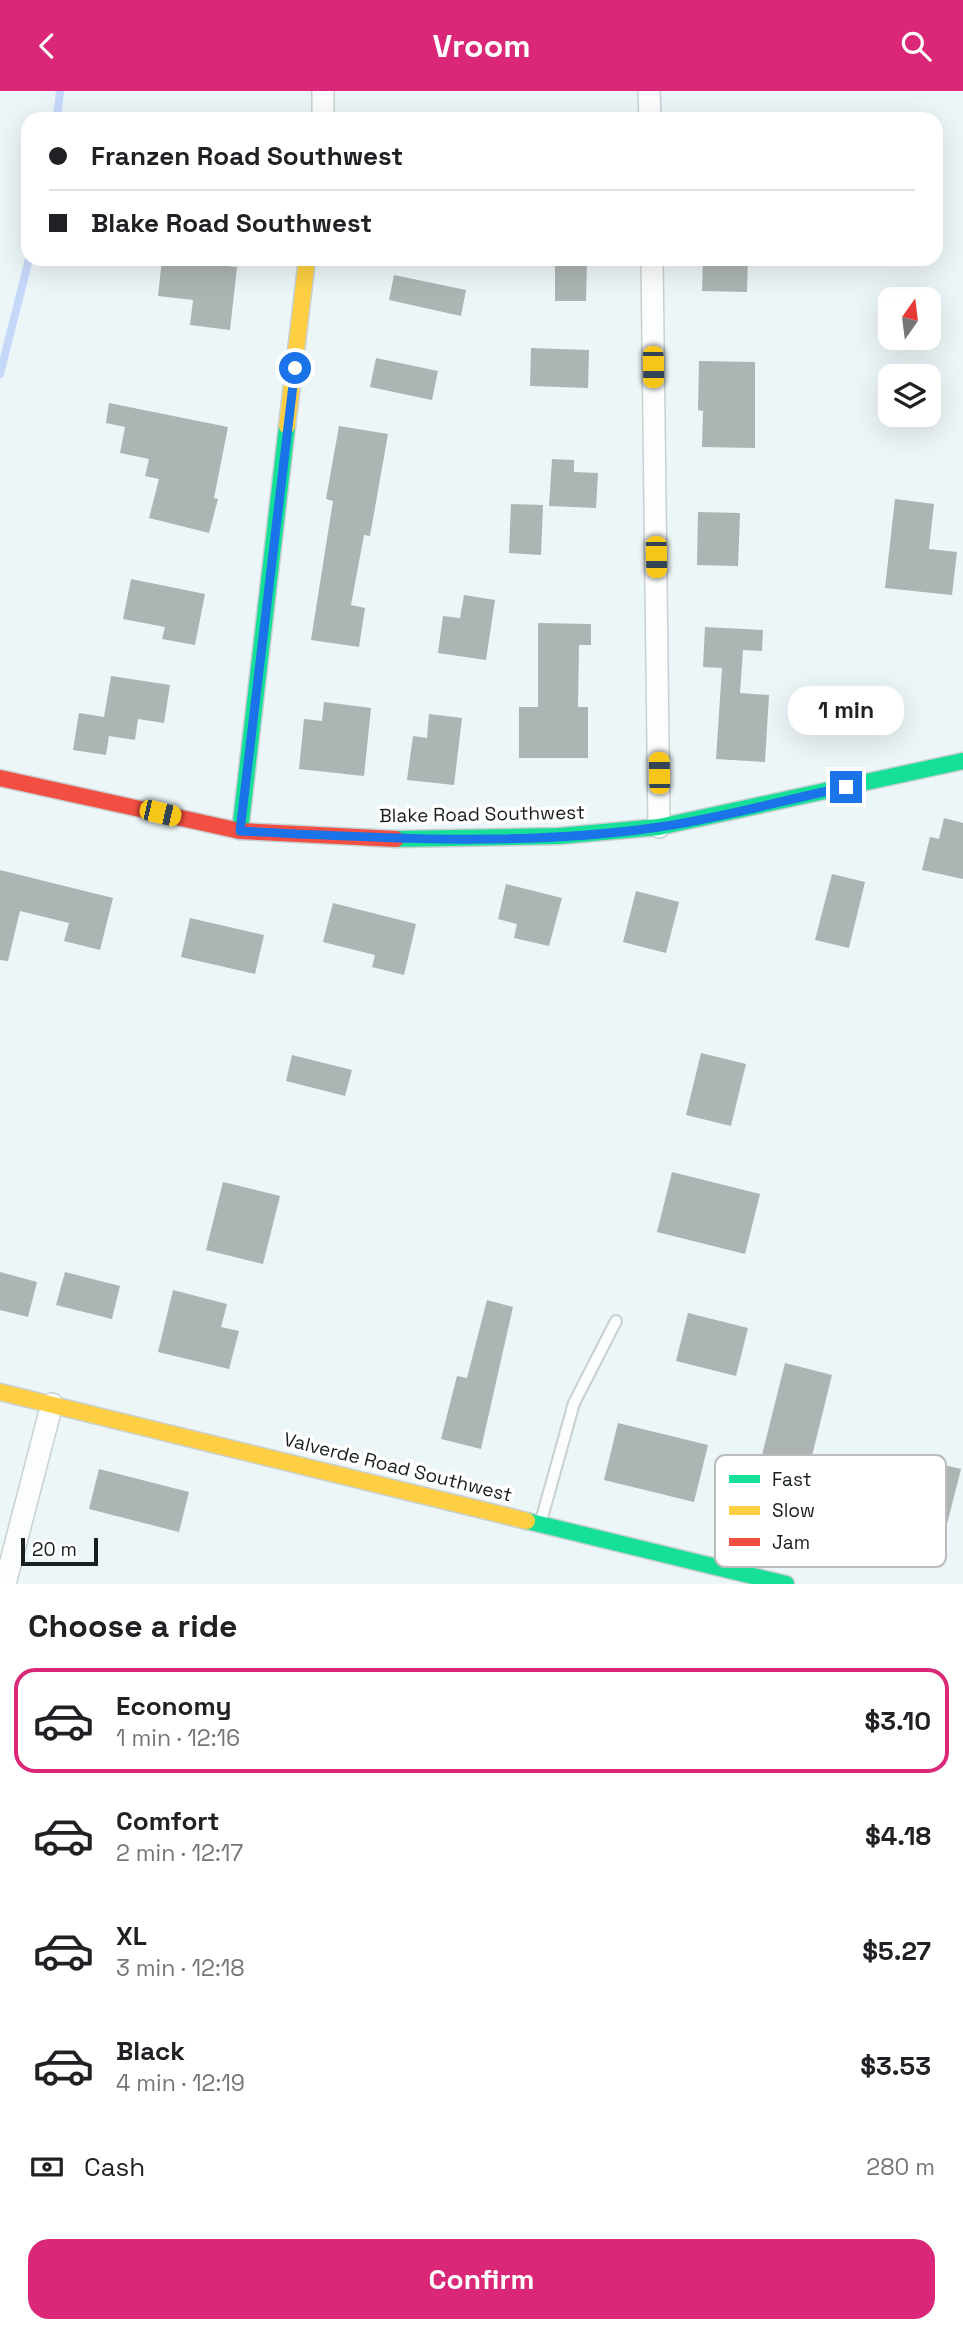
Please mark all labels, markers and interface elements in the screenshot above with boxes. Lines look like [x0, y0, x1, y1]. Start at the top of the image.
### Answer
text: Vroom [432, 26, 531, 66]
icon: back [28, 27, 66, 65]
icon: search [897, 27, 935, 65]
text: Franzen Road Southwest [91, 139, 403, 173]
text: Blake Road Southwest [91, 206, 372, 240]
north arrow [878, 287, 942, 350]
map controls [878, 287, 941, 427]
car [643, 346, 664, 388]
route start [279, 352, 311, 384]
button: layers [878, 364, 941, 427]
car [646, 536, 667, 578]
callout: 1 min [788, 685, 904, 735]
text: 1 min [818, 695, 874, 725]
car [649, 752, 670, 794]
route end [830, 771, 862, 803]
car [138, 798, 183, 828]
street label: Blake Road Southwest [379, 800, 585, 828]
street label: Valverde Road Southwest [281, 1426, 515, 1508]
legend [715, 1455, 946, 1567]
text: Fast [772, 1467, 812, 1492]
text: Slow [772, 1498, 815, 1523]
text: Jam [772, 1530, 810, 1555]
scale bar [21, 1535, 98, 1567]
text: 20 m [32, 1537, 77, 1562]
text: Choose a ride [28, 1606, 238, 1646]
icon: car [32, 1689, 95, 1752]
text: Economy [116, 1689, 232, 1723]
text: $3.10 [864, 1704, 931, 1738]
text: 1 min · 12:16 [116, 1723, 240, 1753]
icon: car [32, 1804, 95, 1867]
text: Comfort [116, 1804, 219, 1838]
text: $4.18 [865, 1819, 931, 1853]
text: 2 min · 12:17 [116, 1838, 243, 1868]
icon: car [32, 1919, 95, 1982]
text: XL [116, 1919, 147, 1953]
text: $5.27 [862, 1934, 931, 1968]
text: 3 min · 12:18 [116, 1953, 245, 1983]
icon: car [32, 2034, 95, 2097]
text: Black [116, 2034, 185, 2068]
text: $3.53 [860, 2049, 931, 2083]
text: 4 min · 12:19 [116, 2068, 245, 2098]
icon: cash [28, 2148, 66, 2186]
text: Cash [84, 2150, 145, 2184]
text: 280 m [866, 2152, 935, 2182]
button: Confirm [28, 2239, 935, 2319]

